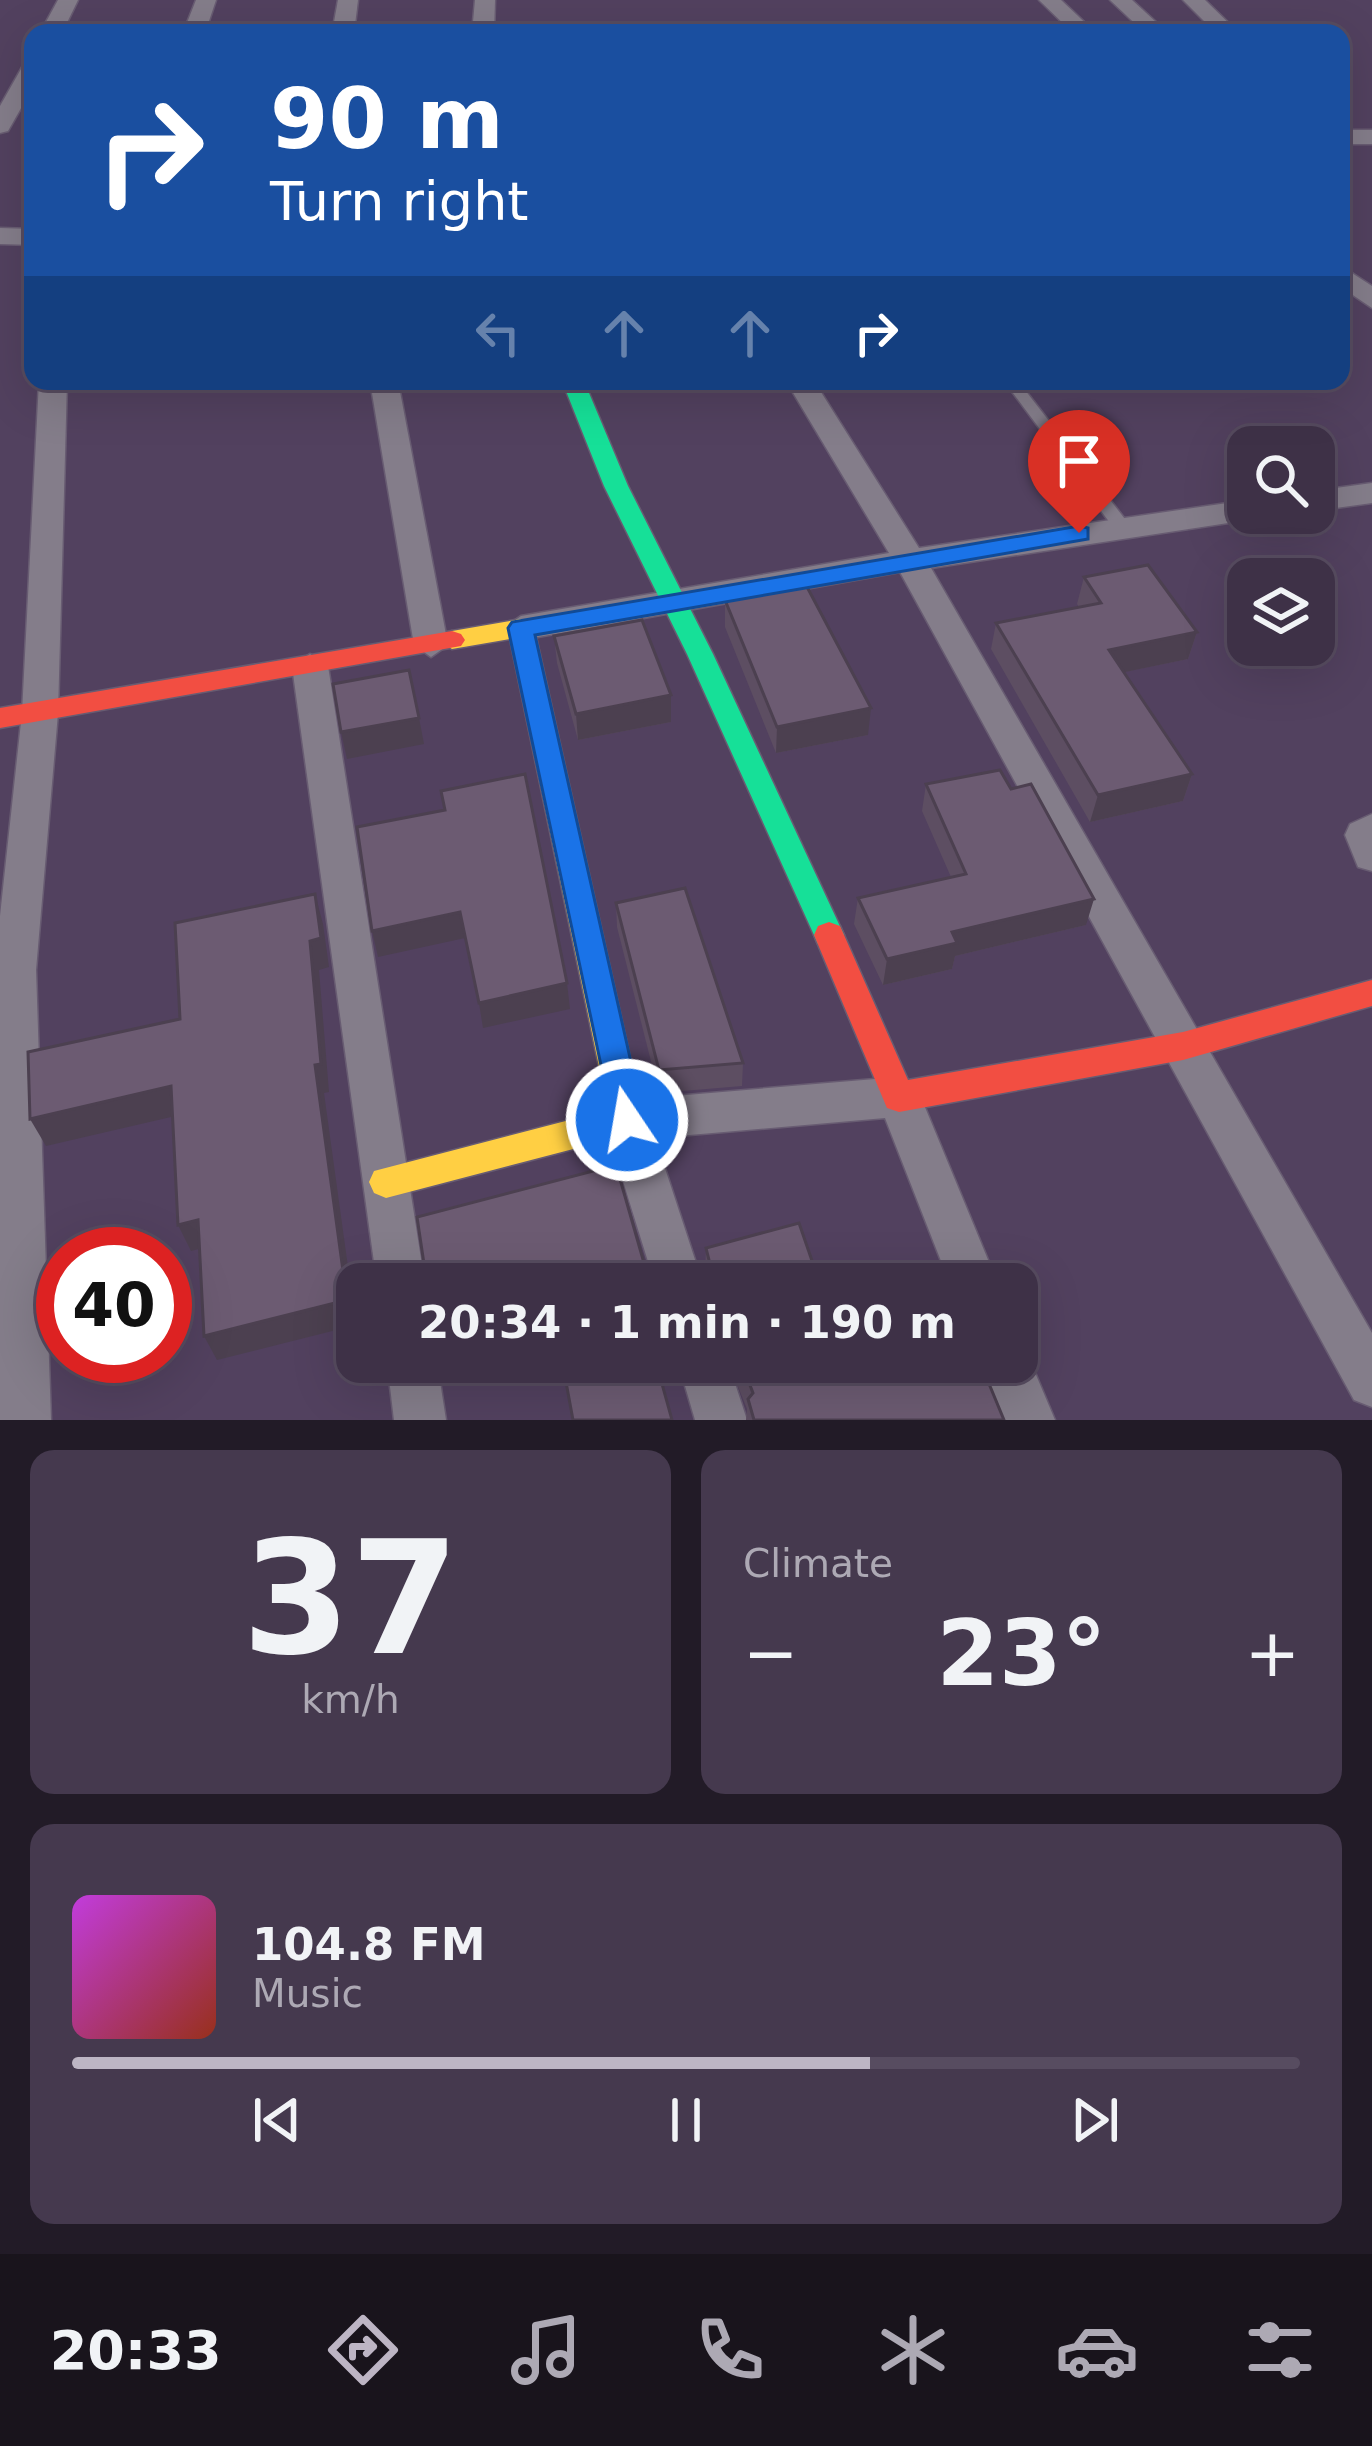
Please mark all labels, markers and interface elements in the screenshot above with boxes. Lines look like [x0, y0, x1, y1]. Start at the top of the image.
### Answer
text: 90 m [270, 70, 504, 168]
icon: right [72, 72, 228, 228]
text: Turn right [270, 170, 529, 233]
icon: left [465, 300, 531, 366]
icon: ahead [591, 300, 657, 366]
icon: ahead [717, 300, 783, 366]
icon: right [843, 300, 909, 366]
pin [1028, 410, 1130, 533]
map controls [1227, 426, 1335, 666]
button: search [1227, 426, 1335, 534]
icon: arrive [1046, 428, 1112, 494]
button: layers [1227, 558, 1335, 666]
position arrow [564, 1057, 690, 1183]
speed limit sign: 40 [36, 1227, 192, 1383]
text: 20:34 · 1 min · 190 m [418, 1296, 956, 1349]
text: 37 [242, 1508, 459, 1690]
text: Climate [743, 1541, 893, 1586]
text: 23° [936, 1601, 1107, 1706]
text: − [743, 1615, 798, 1692]
text: + [1245, 1615, 1300, 1692]
text: km/h [301, 1677, 400, 1722]
text: 104.8 FM [252, 1918, 486, 1971]
text: Music [252, 1971, 363, 2016]
icon: previous [244, 2087, 310, 2153]
icon: pause [653, 2087, 719, 2153]
icon: next [1062, 2087, 1128, 2153]
icon: directions [321, 2308, 405, 2392]
icon: music [504, 2308, 588, 2392]
icon: phone [688, 2308, 772, 2392]
icon: climate [871, 2308, 955, 2392]
icon: car [1055, 2308, 1139, 2392]
icon: filters [1238, 2308, 1322, 2392]
text: 20:33 [50, 2319, 222, 2382]

